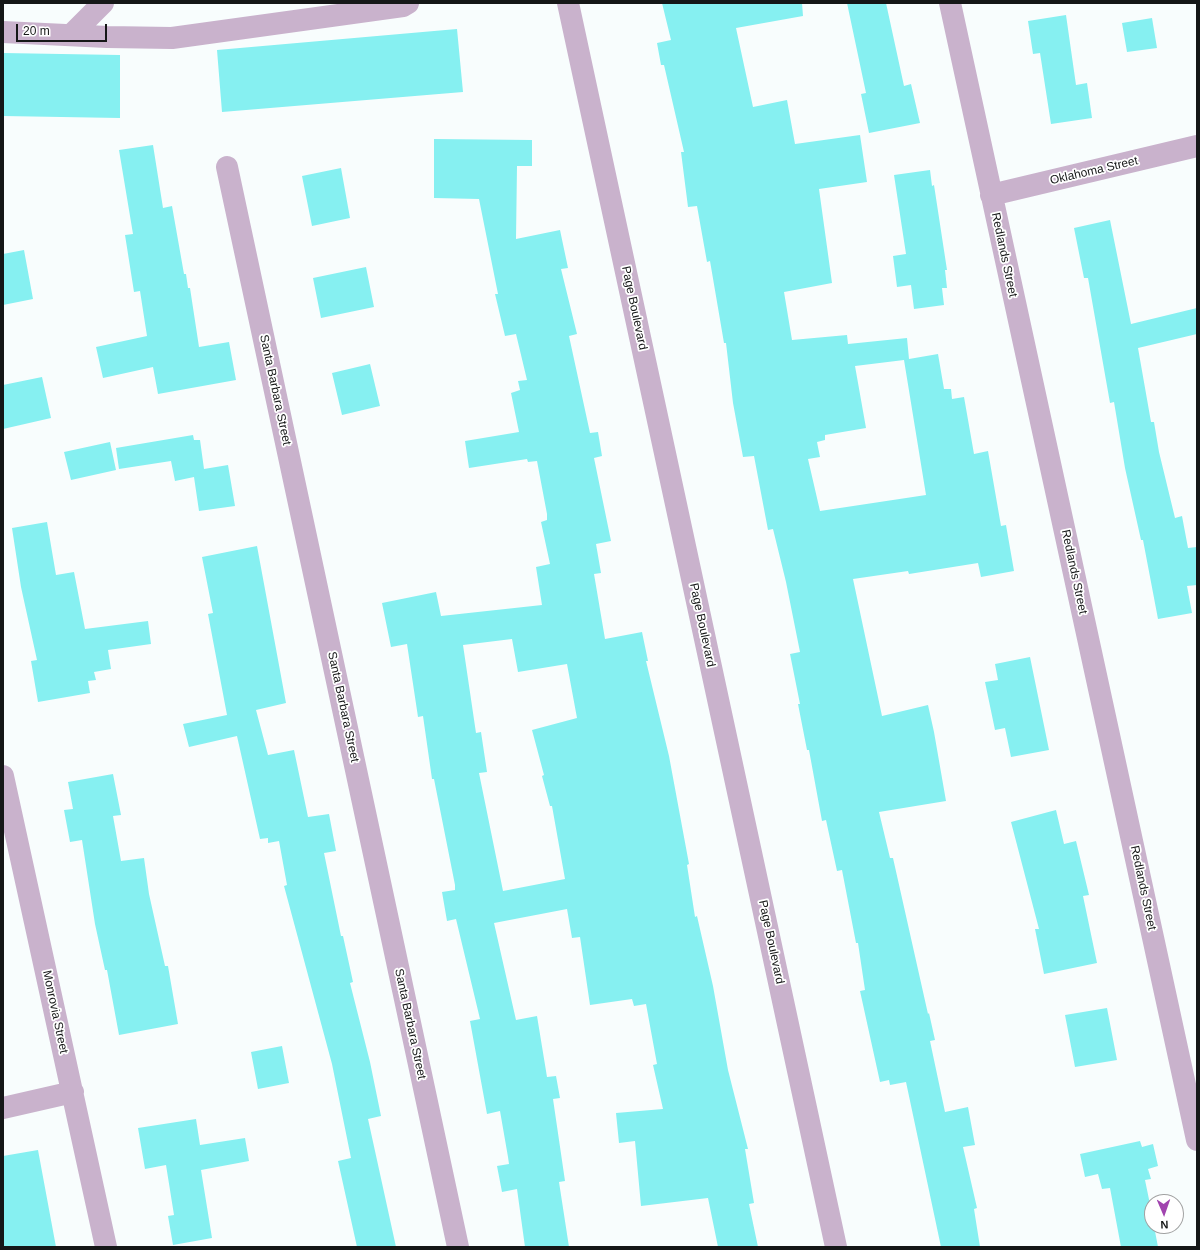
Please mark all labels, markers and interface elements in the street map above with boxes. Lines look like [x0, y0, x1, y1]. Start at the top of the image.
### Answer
scale bar [18, 16, 109, 42]
text: 20 m [23, 24, 50, 38]
street label: Oklahoma Street [1049, 154, 1139, 188]
street label: Redlands Street [988, 211, 1020, 299]
street label: Page Boulevard [618, 265, 650, 351]
street label: Santa Barbara Street [256, 333, 294, 447]
street label: Redlands Street [1058, 528, 1090, 616]
street label: Page Boulevard [686, 582, 718, 668]
street label: Santa Barbara Street [324, 650, 362, 764]
street label: Redlands Street [1127, 844, 1159, 932]
street label: Page Boulevard [755, 899, 787, 985]
street label: Santa Barbara Street [391, 967, 429, 1081]
street label: Monrovia Street [39, 969, 71, 1055]
north arrow [1144, 1194, 1184, 1234]
text: N [1160, 1219, 1169, 1231]

